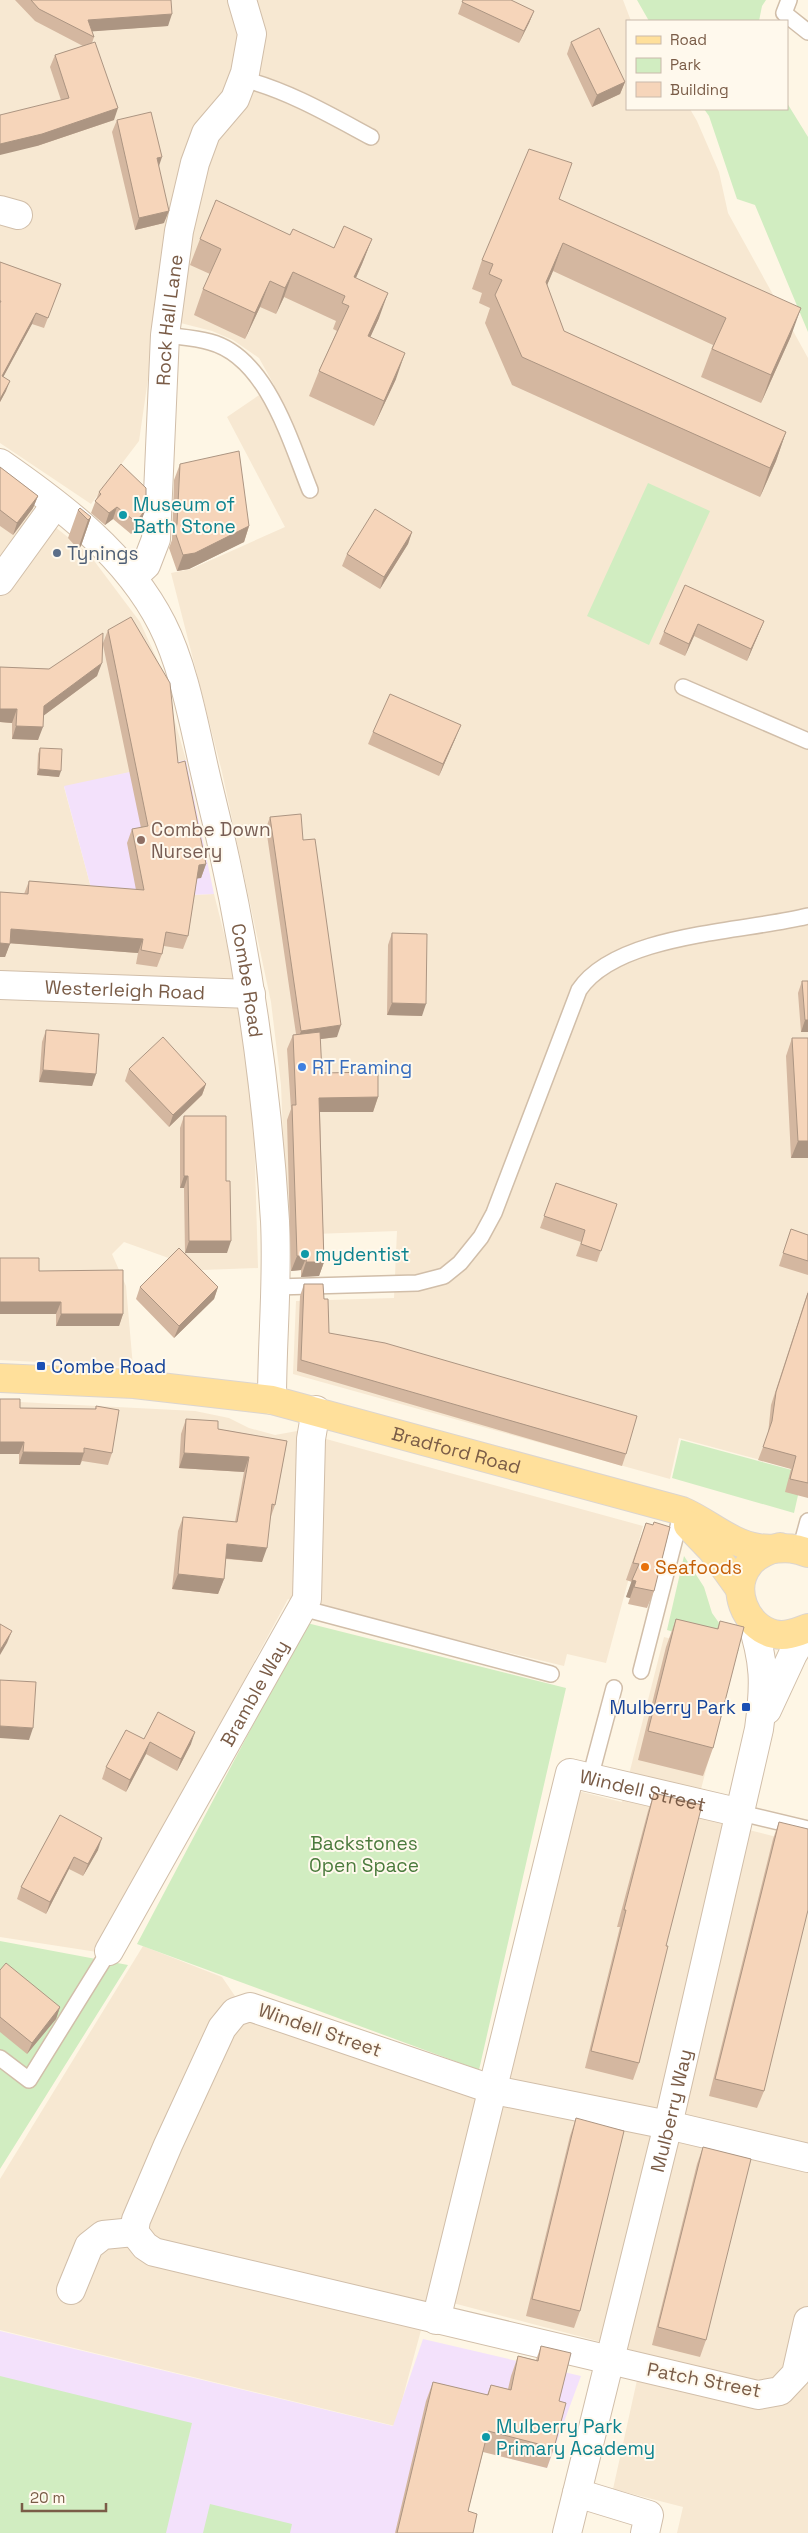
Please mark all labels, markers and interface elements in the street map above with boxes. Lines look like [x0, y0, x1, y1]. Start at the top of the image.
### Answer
legend [626, 20, 788, 110]
text: Road [670, 30, 707, 49]
text: Park [670, 55, 701, 74]
text: Building [670, 80, 729, 99]
street label: Rock Hall Lane [150, 253, 188, 386]
place label: Museum of Bath Stone [133, 492, 236, 539]
marker: Museum of Bath Stone [117, 509, 129, 521]
place label: Tynings [67, 541, 139, 566]
marker: Tynings [51, 547, 63, 559]
place label: Combe Down Nursery [151, 817, 271, 864]
marker: Combe Down Nursery [135, 834, 147, 846]
street label: Combe Road [226, 921, 269, 1039]
street label: Westerleigh Road [44, 974, 205, 1005]
place label: RT Framing [312, 1055, 412, 1080]
marker: RT Framing [296, 1061, 308, 1073]
place label: mydentist [315, 1242, 410, 1267]
marker: mydentist [299, 1248, 311, 1260]
place label: Combe Road [51, 1354, 166, 1379]
marker: Combe Road [35, 1360, 47, 1372]
street label: Bradford Road [389, 1420, 524, 1479]
place label: Seafoods [655, 1555, 742, 1580]
marker: Seafoods [639, 1561, 651, 1573]
street label: Bramble Way [214, 1635, 294, 1751]
place label: Mulberry Park [609, 1695, 736, 1720]
marker: Mulberry Park [740, 1701, 752, 1713]
street label: Windell Street [577, 1763, 708, 1817]
park label: Backstones Open Space [309, 1831, 419, 1878]
street label: Windell Street [255, 1997, 385, 2063]
street label: Mulberry Way [644, 2047, 698, 2175]
street label: Patch Street [645, 2357, 763, 2403]
place label: Mulberry Park Primary Academy [496, 2414, 655, 2461]
marker: Mulberry Park Primary Academy [480, 2431, 492, 2443]
scale bar [22, 2480, 106, 2512]
text: 20 m [30, 2488, 65, 2507]

